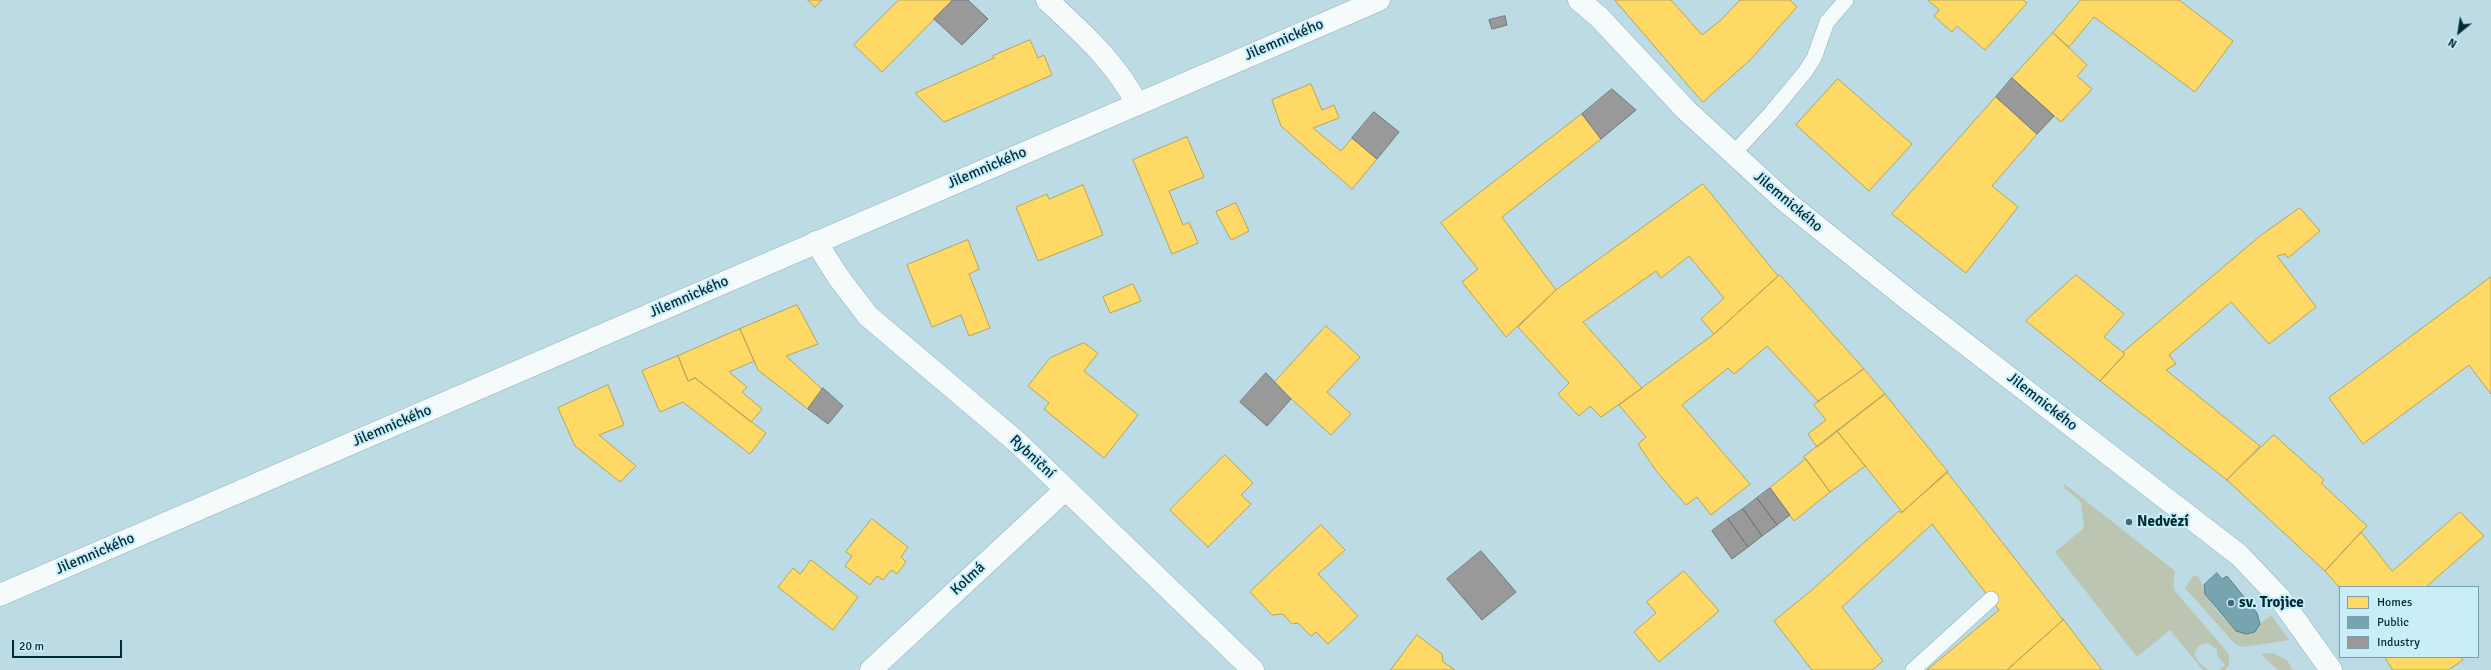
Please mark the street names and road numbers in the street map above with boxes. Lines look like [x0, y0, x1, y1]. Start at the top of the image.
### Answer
street label: Jilemnického [1242, 15, 1326, 65]
street label: Jilemnického [945, 143, 1029, 193]
street label: Jilemnického [1750, 168, 1826, 236]
street label: Jilemnického [647, 272, 731, 322]
street label: Jilemnického [2003, 369, 2081, 435]
street label: Jilemnického [350, 401, 434, 451]
street label: Rybniční [1006, 431, 1058, 483]
street label: Jilemnického [53, 529, 137, 579]
street label: Kolmá [947, 559, 989, 599]

